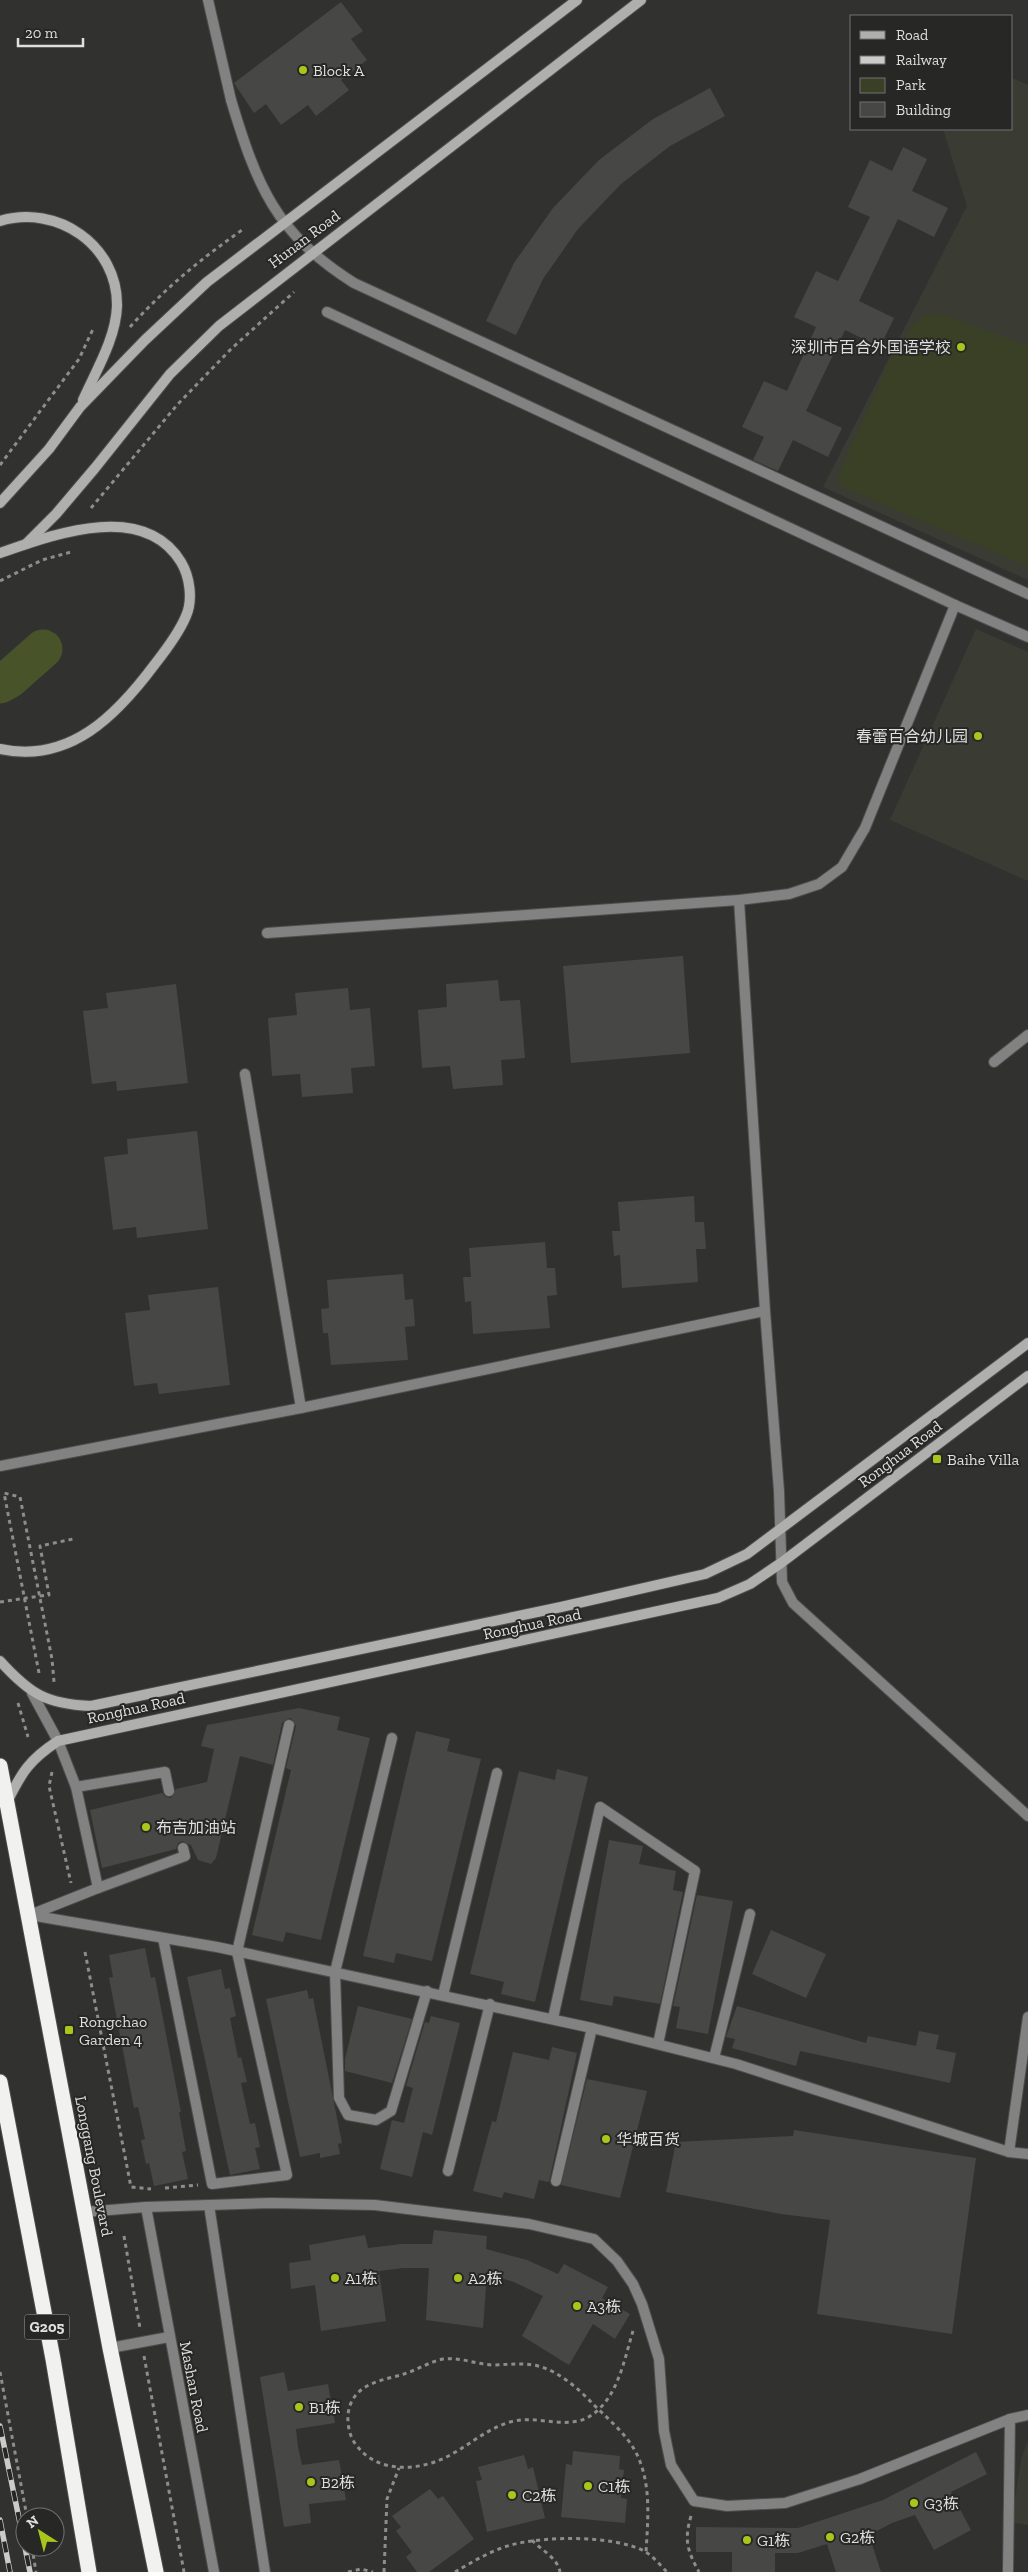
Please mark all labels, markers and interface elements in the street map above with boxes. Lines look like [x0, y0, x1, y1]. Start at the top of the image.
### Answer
scale bar [18, 15, 82, 47]
legend [850, 15, 1013, 130]
text: 20 m [25, 24, 58, 42]
text: Road [896, 26, 929, 44]
text: Railway [896, 51, 947, 69]
place label: Block A [313, 61, 365, 80]
marker: Block A [297, 64, 309, 76]
text: Park [896, 76, 926, 94]
text: Building [896, 101, 951, 119]
street label: Hunan Road [264, 206, 344, 272]
place label: 深圳市百合外国语学校 [791, 338, 951, 357]
marker: 深圳市百合外国语学校 [955, 341, 967, 353]
place label: 春蕾百合幼儿园 [856, 727, 968, 746]
marker: 春蕾百合幼儿园 [972, 730, 984, 742]
street label: Ronghua Road [855, 1416, 946, 1492]
place label: Baihe Villa [947, 1450, 1019, 1469]
marker: Baihe Villa [931, 1453, 943, 1465]
street label: Ronghua Road [481, 1604, 583, 1644]
street label: Ronghua Road [85, 1688, 187, 1728]
place label: 布吉加油站 [156, 1818, 236, 1837]
marker: 布吉加油站 [140, 1821, 152, 1833]
place label: Rongchao Garden 4 [79, 2012, 147, 2049]
marker: Rongchao Garden 4 [63, 2024, 75, 2036]
street label: Longgang Boulevard [71, 2094, 117, 2238]
place label: 华城百货 [616, 2130, 680, 2149]
marker: 华城百货 [600, 2133, 612, 2145]
place label: A1栋 [345, 2269, 378, 2288]
place label: A2栋 [468, 2269, 503, 2288]
marker: A1栋 [329, 2272, 341, 2284]
marker: A2栋 [452, 2272, 464, 2284]
place label: A3栋 [587, 2297, 621, 2316]
marker: A3栋 [571, 2300, 583, 2312]
road number: G205 [24, 2314, 70, 2340]
street label: Mashan Road [176, 2340, 212, 2434]
place label: B1栋 [309, 2398, 341, 2417]
marker: B1栋 [293, 2401, 305, 2413]
place label: B2栋 [321, 2473, 355, 2492]
marker: B2栋 [305, 2476, 317, 2488]
place label: C1栋 [598, 2477, 631, 2496]
marker: C1栋 [582, 2480, 594, 2492]
place label: C2栋 [522, 2486, 557, 2505]
marker: C2栋 [506, 2489, 518, 2501]
place label: G3栋 [924, 2494, 959, 2513]
marker: G3栋 [908, 2497, 920, 2509]
north arrow [15, 2507, 65, 2557]
text: N [23, 2512, 42, 2532]
place label: G2栋 [840, 2528, 875, 2547]
place label: G1栋 [757, 2531, 790, 2550]
marker: G2栋 [824, 2531, 836, 2543]
marker: G1栋 [741, 2534, 753, 2546]

